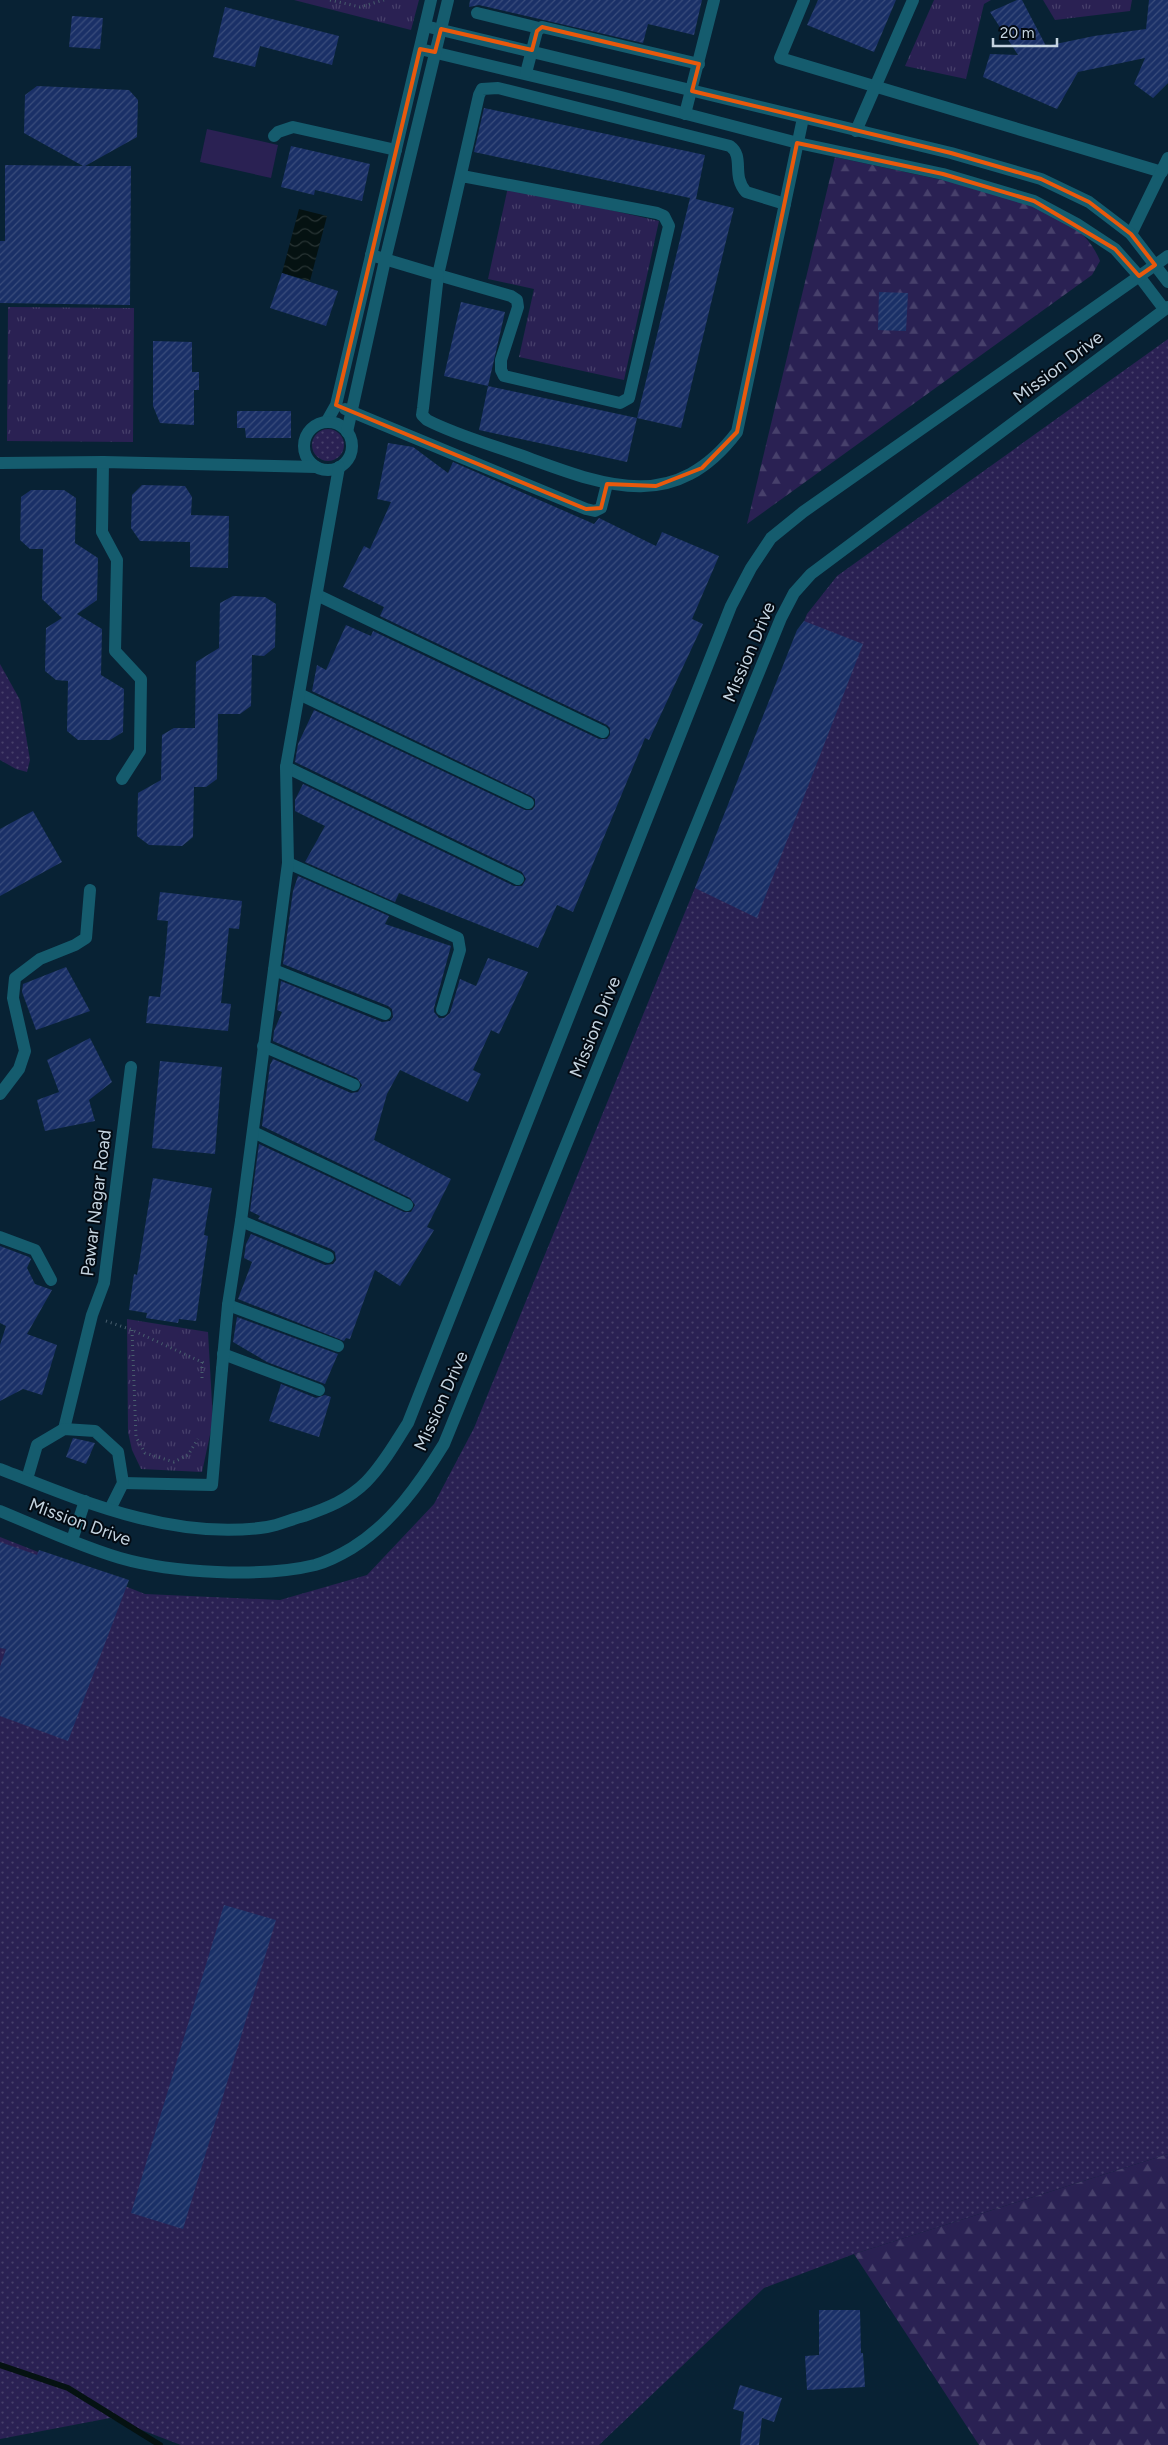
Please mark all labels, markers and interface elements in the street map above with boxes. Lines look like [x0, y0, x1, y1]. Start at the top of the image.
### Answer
scale bar [993, 15, 1057, 47]
text: 20 m [1000, 24, 1034, 42]
street label: Mission Drive [1009, 326, 1107, 408]
street label: Mission Drive [718, 598, 780, 706]
street label: Mission Drive [565, 973, 625, 1081]
street label: Pawar Nagar Road [76, 1128, 116, 1278]
street label: Mission Drive [409, 1348, 473, 1454]
street label: Mission Drive [26, 1493, 134, 1551]

